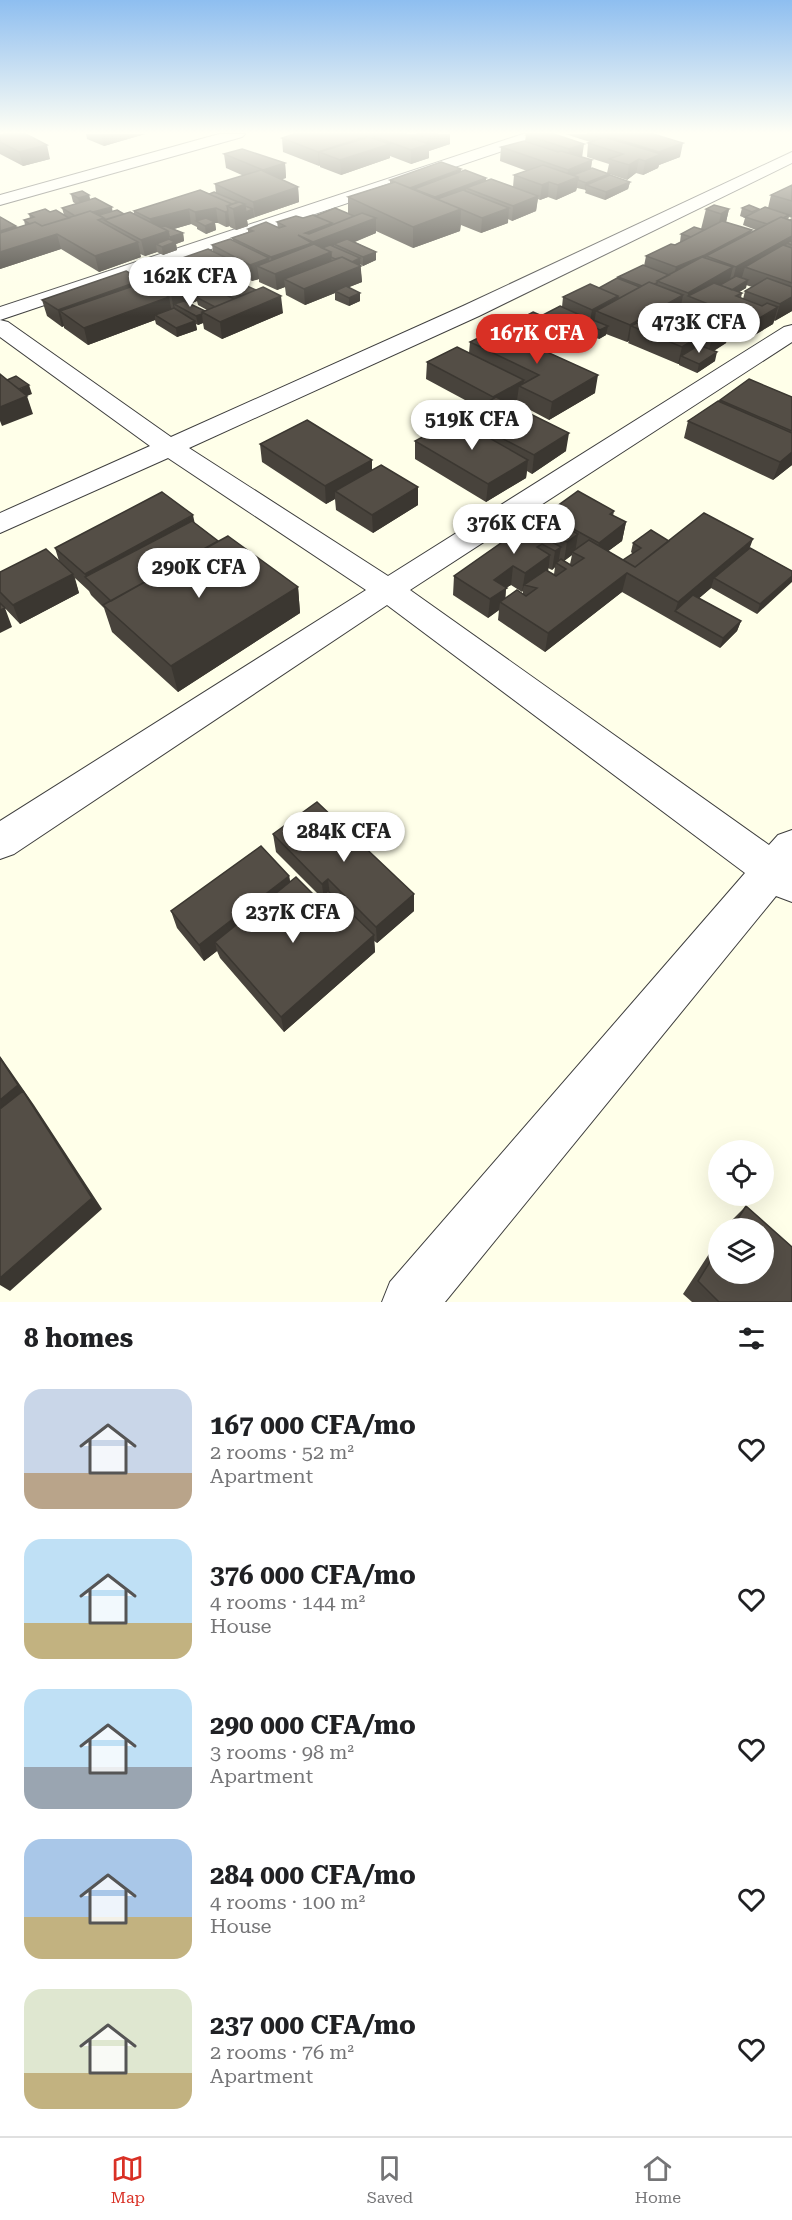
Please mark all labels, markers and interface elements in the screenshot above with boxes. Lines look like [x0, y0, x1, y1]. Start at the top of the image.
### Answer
pin: 162K CFA [128, 257, 252, 308]
text: 162K CFA [143, 264, 237, 288]
pin: 473K CFA [637, 303, 761, 354]
text: 473K CFA [652, 310, 746, 334]
pin: 167K CFA [475, 314, 599, 365]
text: 167K CFA [490, 321, 584, 345]
pin: 519K CFA [410, 400, 534, 451]
text: 519K CFA [425, 407, 519, 431]
pin: 376K CFA [452, 504, 576, 555]
text: 376K CFA [467, 511, 561, 535]
pin: 290K CFA [137, 548, 261, 599]
text: 290K CFA [152, 555, 246, 579]
pin: 284K CFA [282, 812, 406, 863]
text: 284K CFA [297, 819, 391, 843]
pin: 237K CFA [231, 893, 355, 944]
text: 237K CFA [246, 900, 340, 924]
map controls [708, 1140, 774, 1284]
button: locate [708, 1140, 774, 1206]
button: layers [708, 1218, 774, 1284]
icon: filters [735, 1322, 768, 1355]
text: 8 homes [24, 1323, 133, 1353]
text: 167 000 CFA/mo [210, 1410, 416, 1440]
icon: home [72, 1413, 144, 1485]
icon: heart [735, 1433, 768, 1466]
text: 2 rooms · 52 m² [210, 1440, 354, 1464]
text: Apartment [210, 1464, 313, 1488]
text: 376 000 CFA/mo [210, 1560, 416, 1590]
icon: home [72, 1563, 144, 1635]
icon: heart [735, 1583, 768, 1616]
text: 4 rooms · 144 m² [210, 1590, 365, 1614]
text: House [210, 1614, 272, 1638]
text: 290 000 CFA/mo [210, 1710, 416, 1740]
icon: home [72, 1713, 144, 1785]
icon: heart [735, 1733, 768, 1766]
text: 3 rooms · 98 m² [210, 1740, 354, 1764]
text: Apartment [210, 1764, 313, 1788]
text: 284 000 CFA/mo [210, 1860, 416, 1890]
icon: home [72, 1863, 144, 1935]
icon: heart [735, 1883, 768, 1916]
text: 4 rooms · 100 m² [210, 1890, 365, 1914]
text: House [210, 1914, 272, 1938]
text: 237 000 CFA/mo [210, 2010, 416, 2040]
icon: home [72, 2013, 144, 2085]
icon: heart [735, 2033, 768, 2066]
text: 2 rooms · 76 m² [210, 2040, 354, 2064]
text: Apartment [210, 2064, 313, 2088]
tab: Map [111, 2152, 145, 2207]
tab: Saved [367, 2152, 413, 2207]
tab: Home [635, 2152, 681, 2207]

